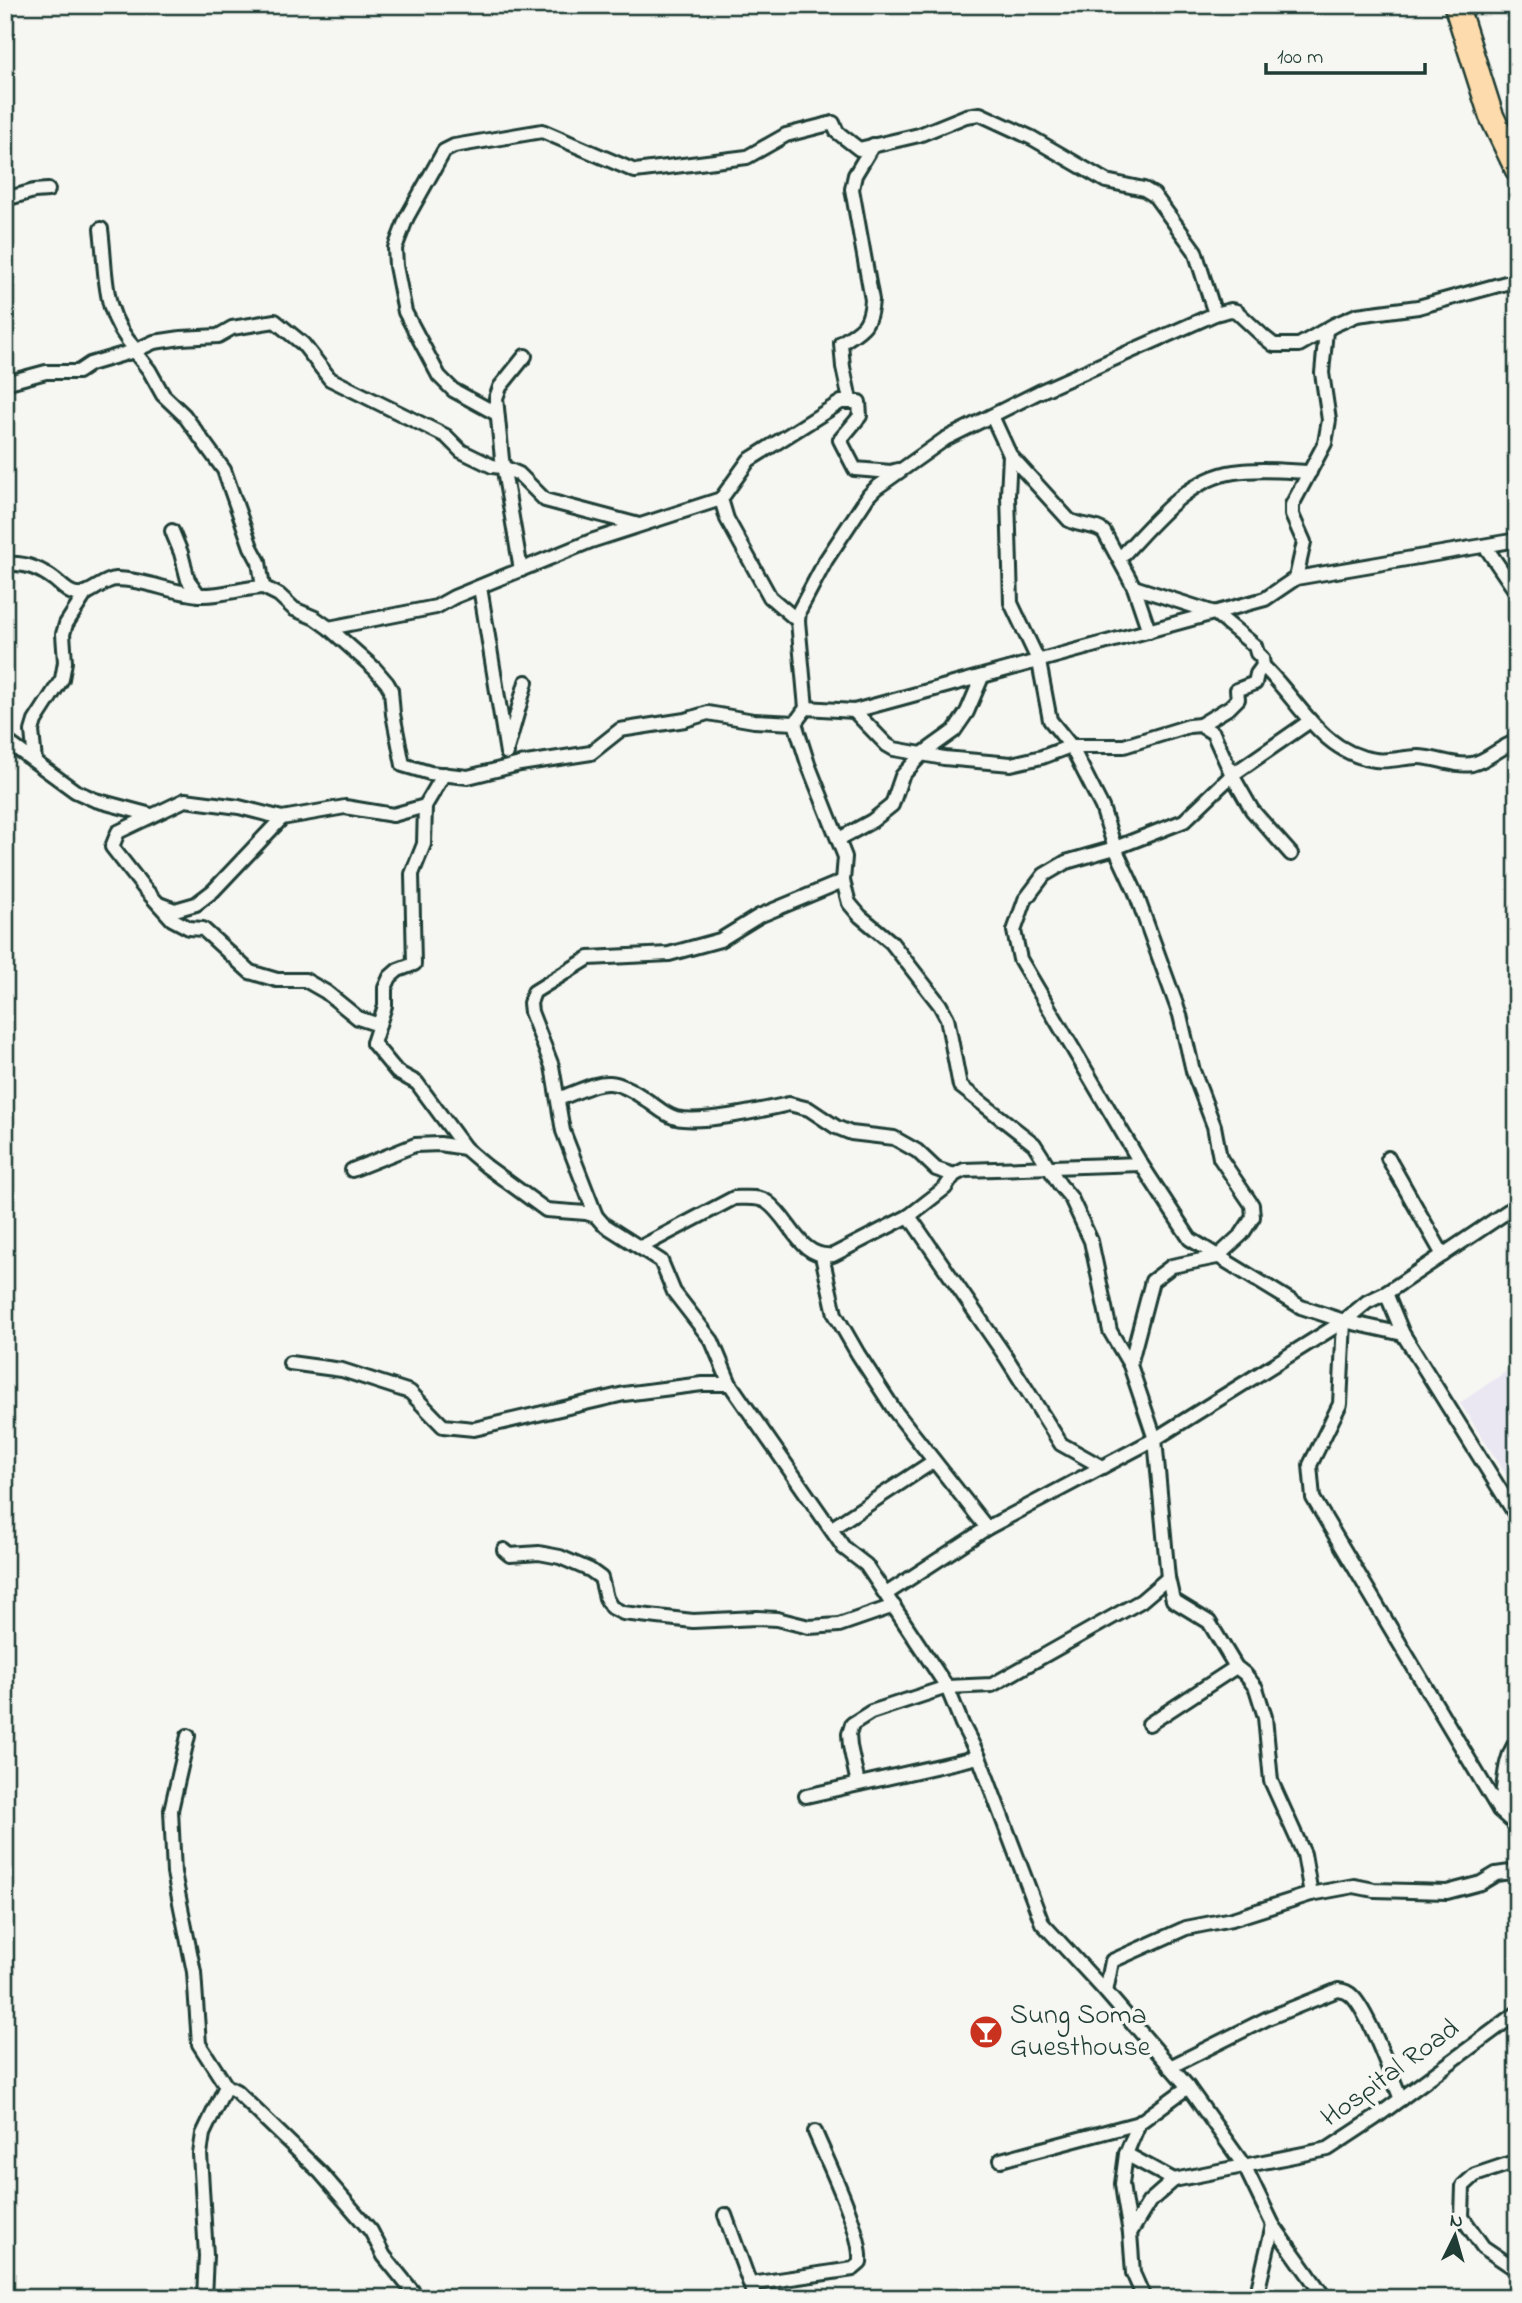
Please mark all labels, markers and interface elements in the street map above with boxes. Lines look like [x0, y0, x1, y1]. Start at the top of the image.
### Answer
scale bar [1266, 32, 1426, 76]
text: 100 m [1277, 43, 1323, 73]
place label: Sung Soma Guesthouse [1010, 1996, 1151, 2069]
street label: Hospital Road [1313, 2010, 1469, 2138]
bar icon: Sung Soma Guesthouse [967, 2013, 1005, 2051]
north arrow [1420, 2202, 1490, 2272]
text: N [1449, 2208, 1464, 2236]

